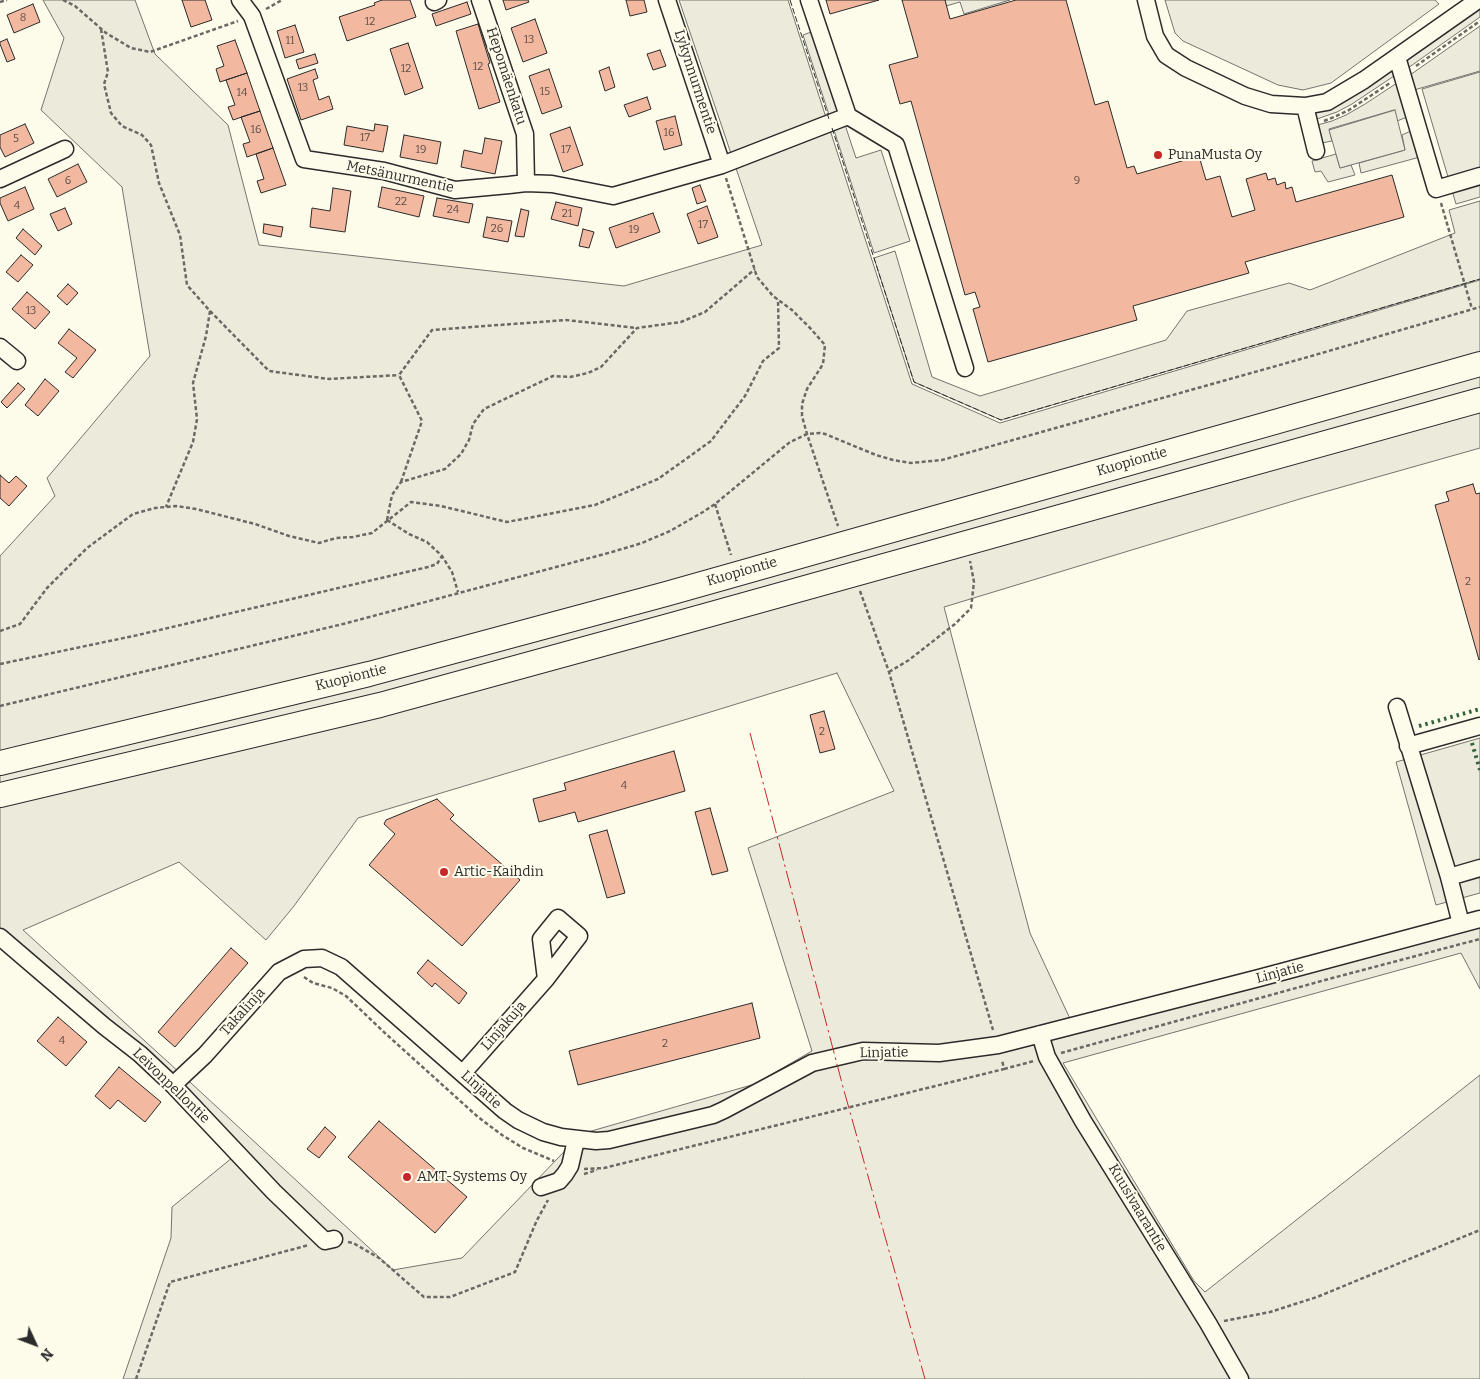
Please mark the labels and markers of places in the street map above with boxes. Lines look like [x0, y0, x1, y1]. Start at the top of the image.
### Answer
place label: PunaMusta Oy [1168, 147, 1262, 163]
marker: PunaMusta Oy [1152, 149, 1164, 161]
place label: Artic-Kaihdin [454, 864, 544, 880]
marker: Artic-Kaihdin [438, 866, 450, 878]
place label: AMT-Systems Oy [417, 1169, 527, 1185]
marker: AMT-Systems Oy [401, 1171, 413, 1183]

